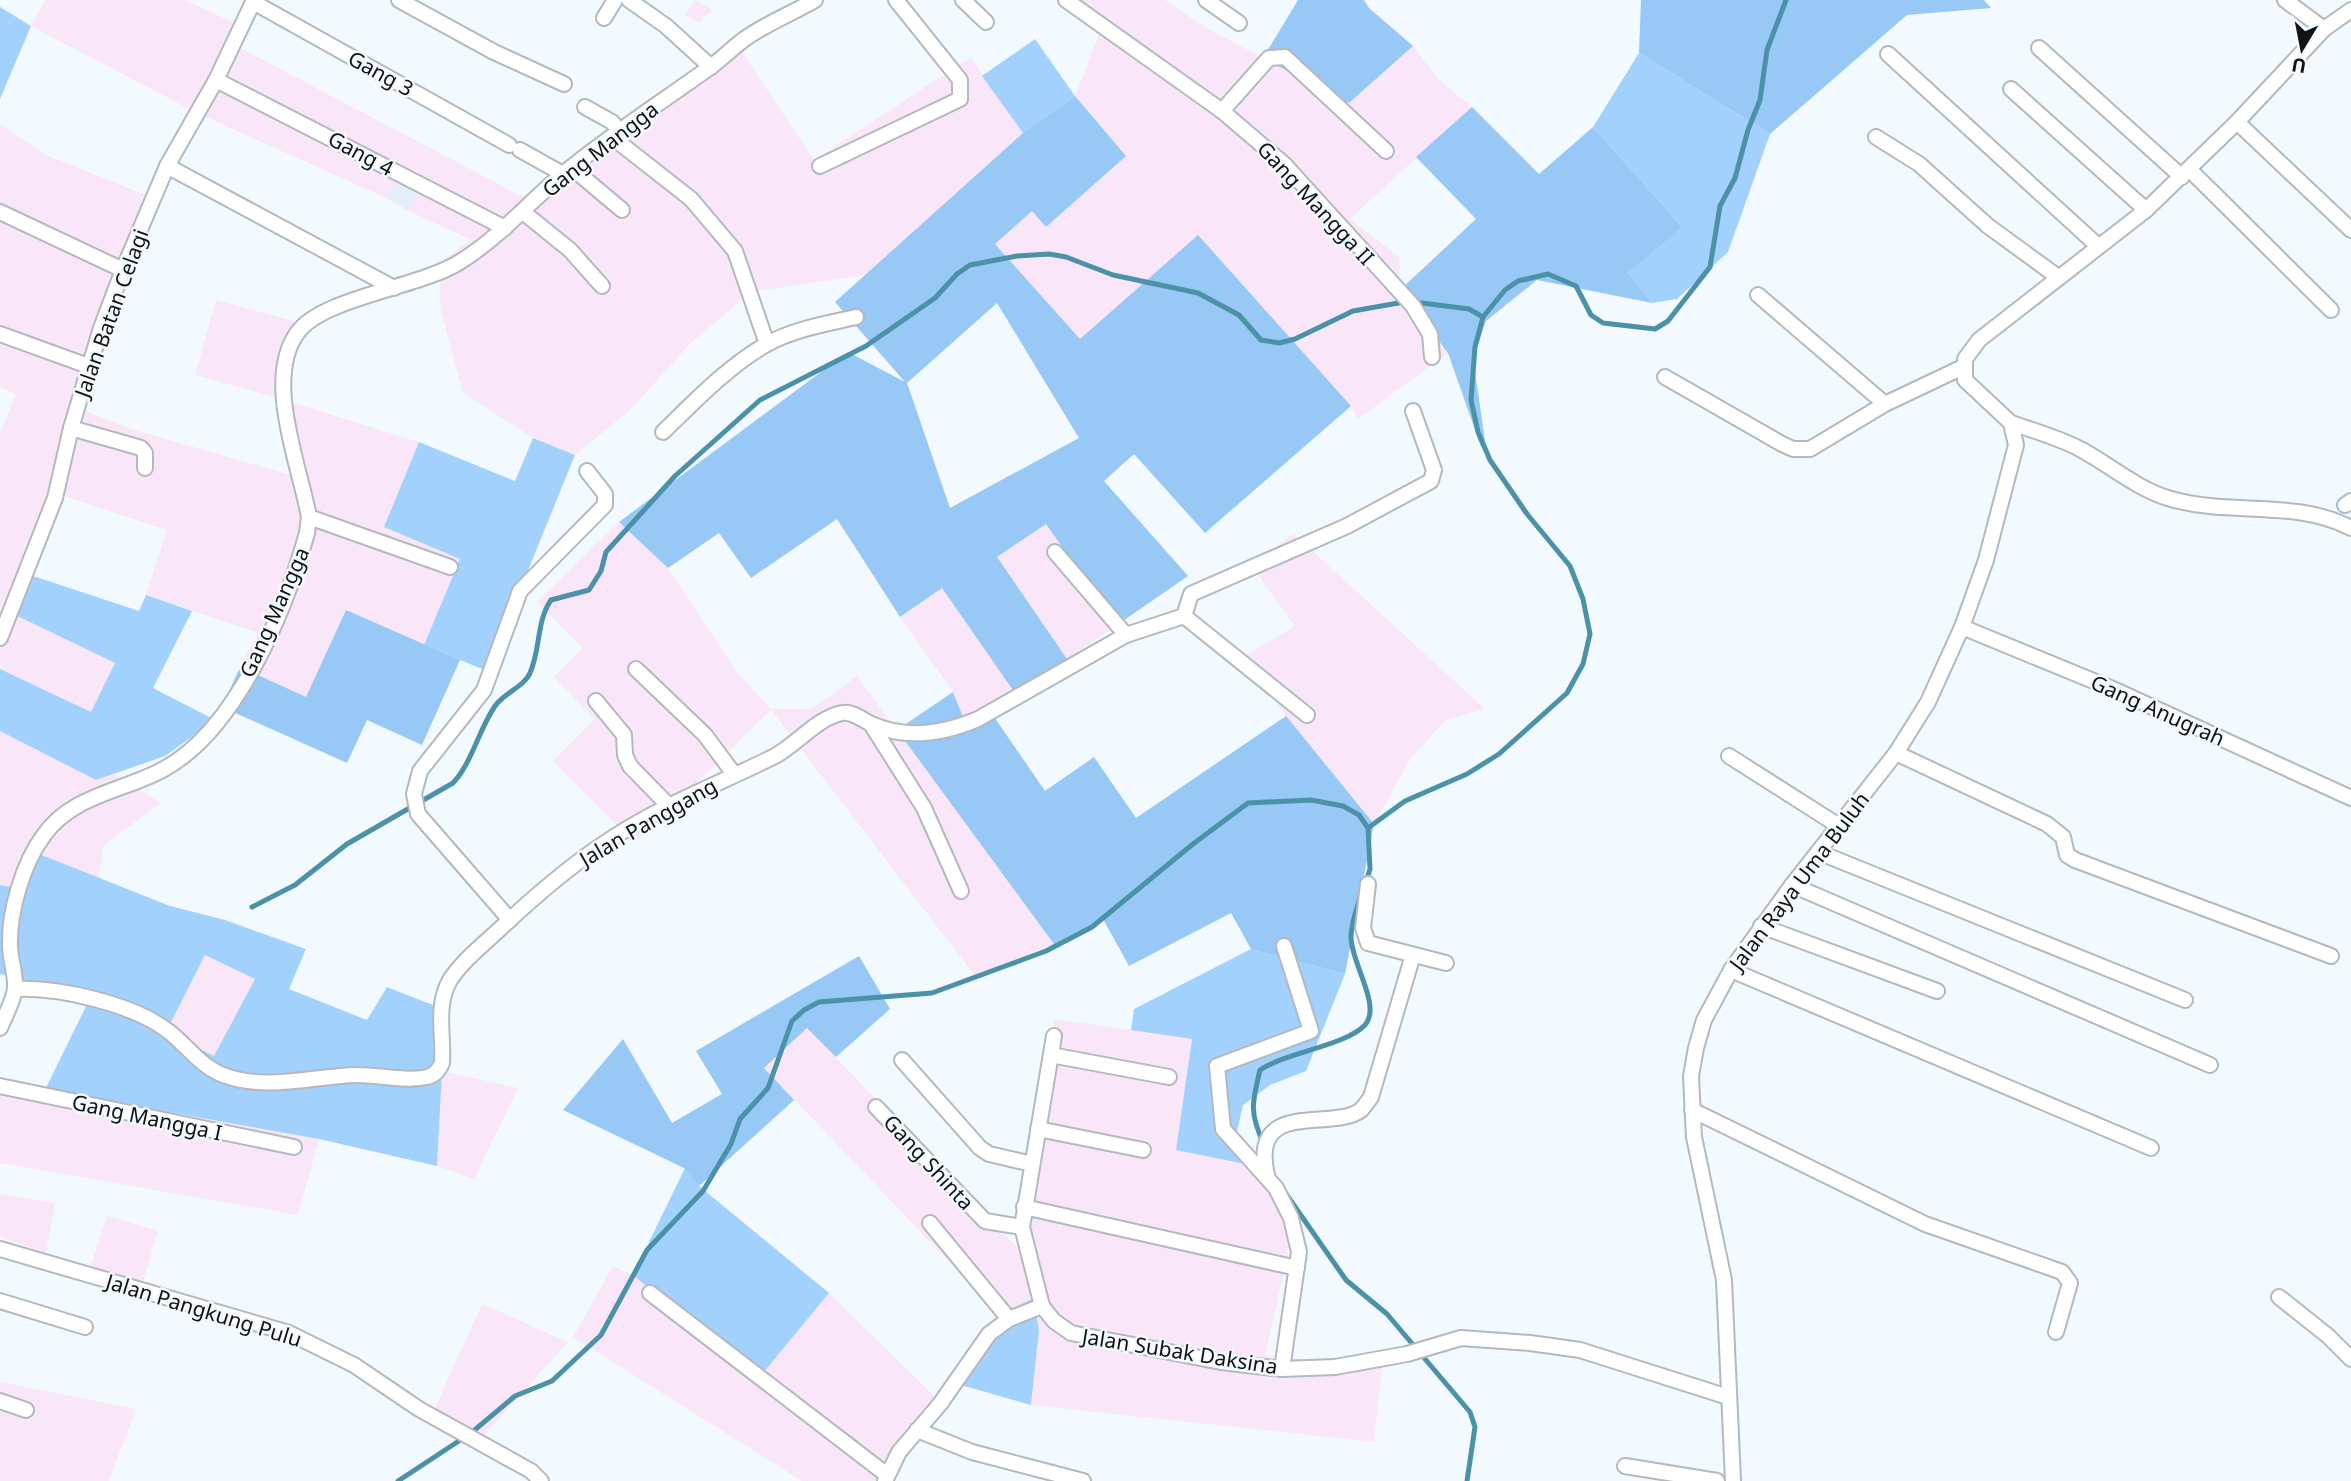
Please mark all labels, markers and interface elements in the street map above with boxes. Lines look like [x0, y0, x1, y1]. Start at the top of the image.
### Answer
north arrow [2267, 14, 2337, 84]
street label: Gang 3 [343, 44, 419, 102]
text: U [2290, 52, 2308, 80]
street label: Gang Mangga [536, 95, 664, 203]
street label: Gang 4 [323, 124, 399, 182]
street label: Gang Mangga II [1251, 135, 1381, 271]
street label: Jalan Batan Celagi [67, 225, 154, 403]
street label: Gang Mangga [233, 542, 315, 682]
street label: Gang Anugrah [2087, 668, 2229, 752]
street label: Jalan Panggang [573, 771, 722, 874]
street label: Jalan Raya Uma Buluh [1722, 786, 1875, 977]
street label: Gang Mangga I [70, 1087, 224, 1147]
street label: Gang Shinta [878, 1108, 980, 1216]
street label: Jalan Pangkung Pulu [101, 1266, 305, 1353]
street label: Jalan Subak Daksina [1078, 1321, 1280, 1380]

